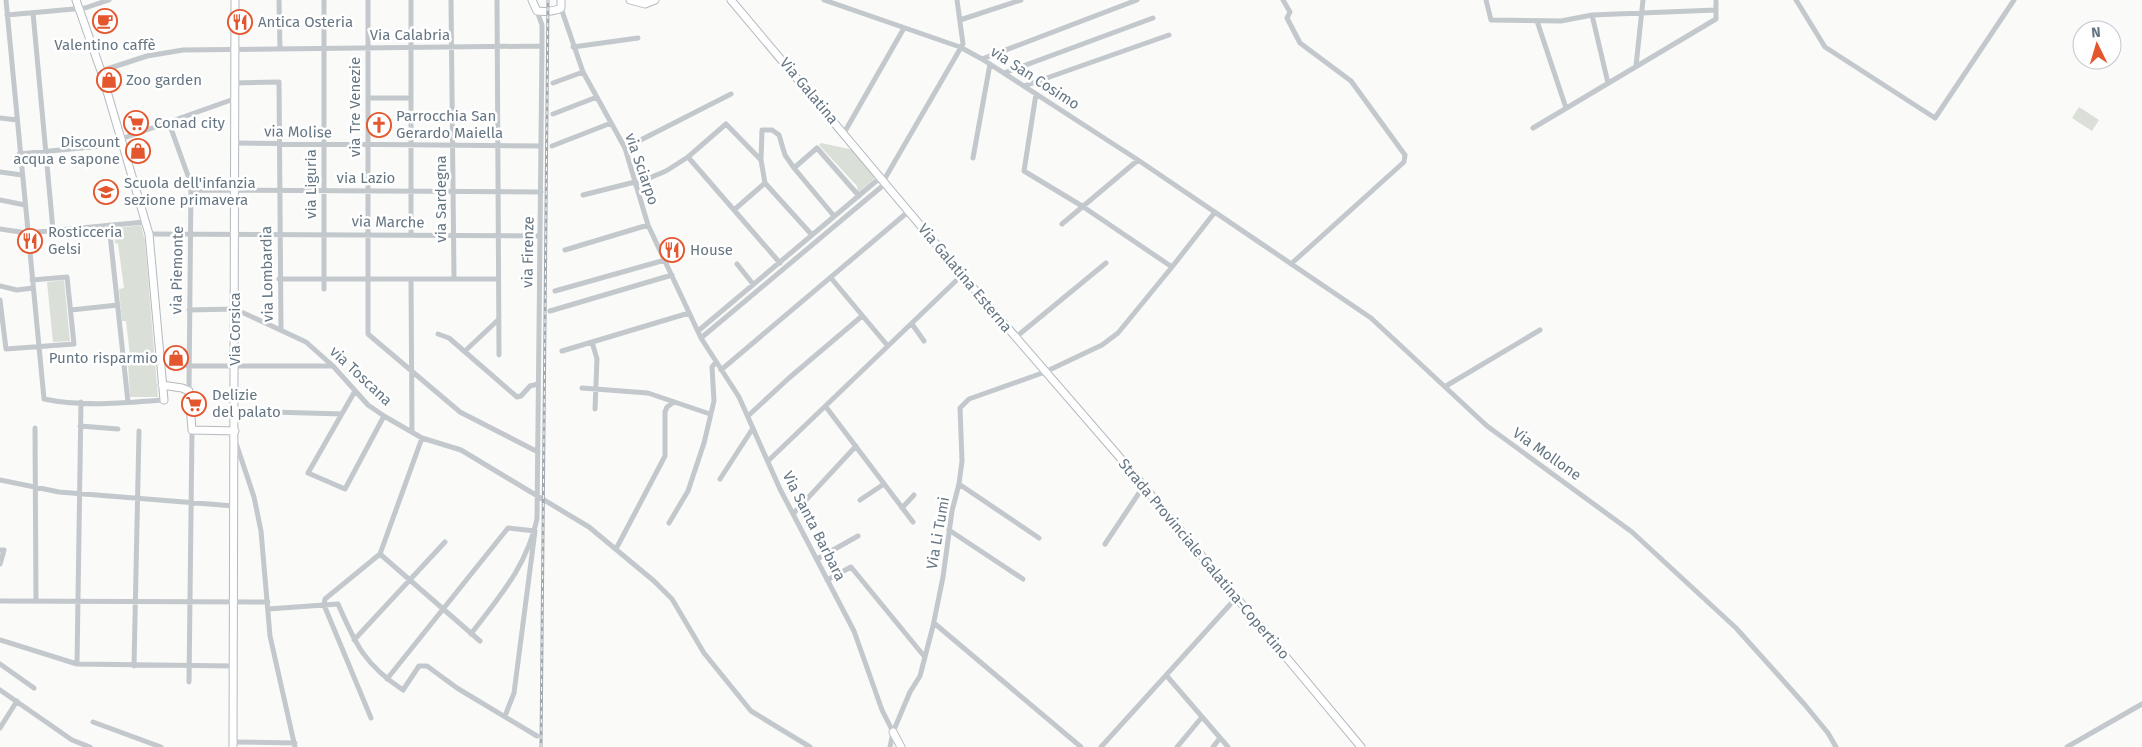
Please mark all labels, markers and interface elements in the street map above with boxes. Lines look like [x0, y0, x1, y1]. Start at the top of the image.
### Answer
cafe icon: Valentino caffè [92, 8, 118, 34]
restaurant icon: Antica Osteria [227, 9, 253, 35]
place label: Antica Osteria [258, 13, 353, 31]
north arrow [2072, 20, 2122, 70]
text: N [2091, 24, 2101, 41]
street label: Via Calabria [370, 26, 450, 44]
place label: Valentino caffè [54, 36, 156, 54]
street label: via San Cosimo [987, 43, 1083, 113]
street label: Via Galatina [776, 54, 842, 128]
street label: via Tre Venezie [346, 57, 364, 157]
shop icon: Zoo garden [96, 67, 122, 93]
place label: Zoo garden [126, 71, 202, 89]
place label: Parrocchia San Gerardo Maiella [396, 107, 503, 142]
supermarket icon: Conad city [123, 110, 149, 136]
church icon: Parrocchia San Gerardo Maiella [366, 112, 392, 138]
place label: Conad city [154, 114, 225, 132]
street label: via Molise [264, 122, 332, 142]
street label: via Sciarpo [621, 131, 663, 207]
place label: Discount acqua e sapone [13, 133, 121, 168]
shop icon: Discount acqua e sapone [125, 138, 151, 164]
street label: via Liguria [302, 149, 320, 219]
street label: via Sardegna [432, 155, 450, 243]
street label: via Lazio [337, 169, 395, 187]
place label: Scuola dell'infanzia sezione primavera [124, 174, 256, 209]
school or university icon: Scuola dell'infanzia sezione primavera [93, 179, 119, 205]
street label: via Marche [351, 212, 425, 232]
street label: via Firenze [518, 216, 538, 288]
street label: Via Galatina Esterna [914, 220, 1016, 336]
place label: Rosticceria Gelsi [48, 223, 122, 258]
street label: via Piemonte [167, 226, 187, 314]
street label: via Lombardia [257, 226, 277, 322]
restaurant icon: Rosticceria Gelsi [17, 228, 43, 254]
restaurant icon: House [659, 237, 685, 263]
place label: House [690, 241, 733, 259]
street label: Via Corsica [226, 292, 244, 366]
street label: via Toscana [326, 343, 396, 409]
shop icon: Punto risparmio [163, 345, 189, 371]
place label: Punto risparmio [49, 349, 158, 367]
place label: Delizie del palato [212, 386, 281, 421]
supermarket icon: Delizie del palato [181, 391, 207, 417]
street label: Via Mollone [1509, 424, 1585, 484]
street label: Strada Provinciale Galatina-Copertino [1115, 455, 1293, 663]
street label: Via Santa Barbara [779, 468, 849, 584]
street label: Via Li Tumi [923, 495, 953, 571]

